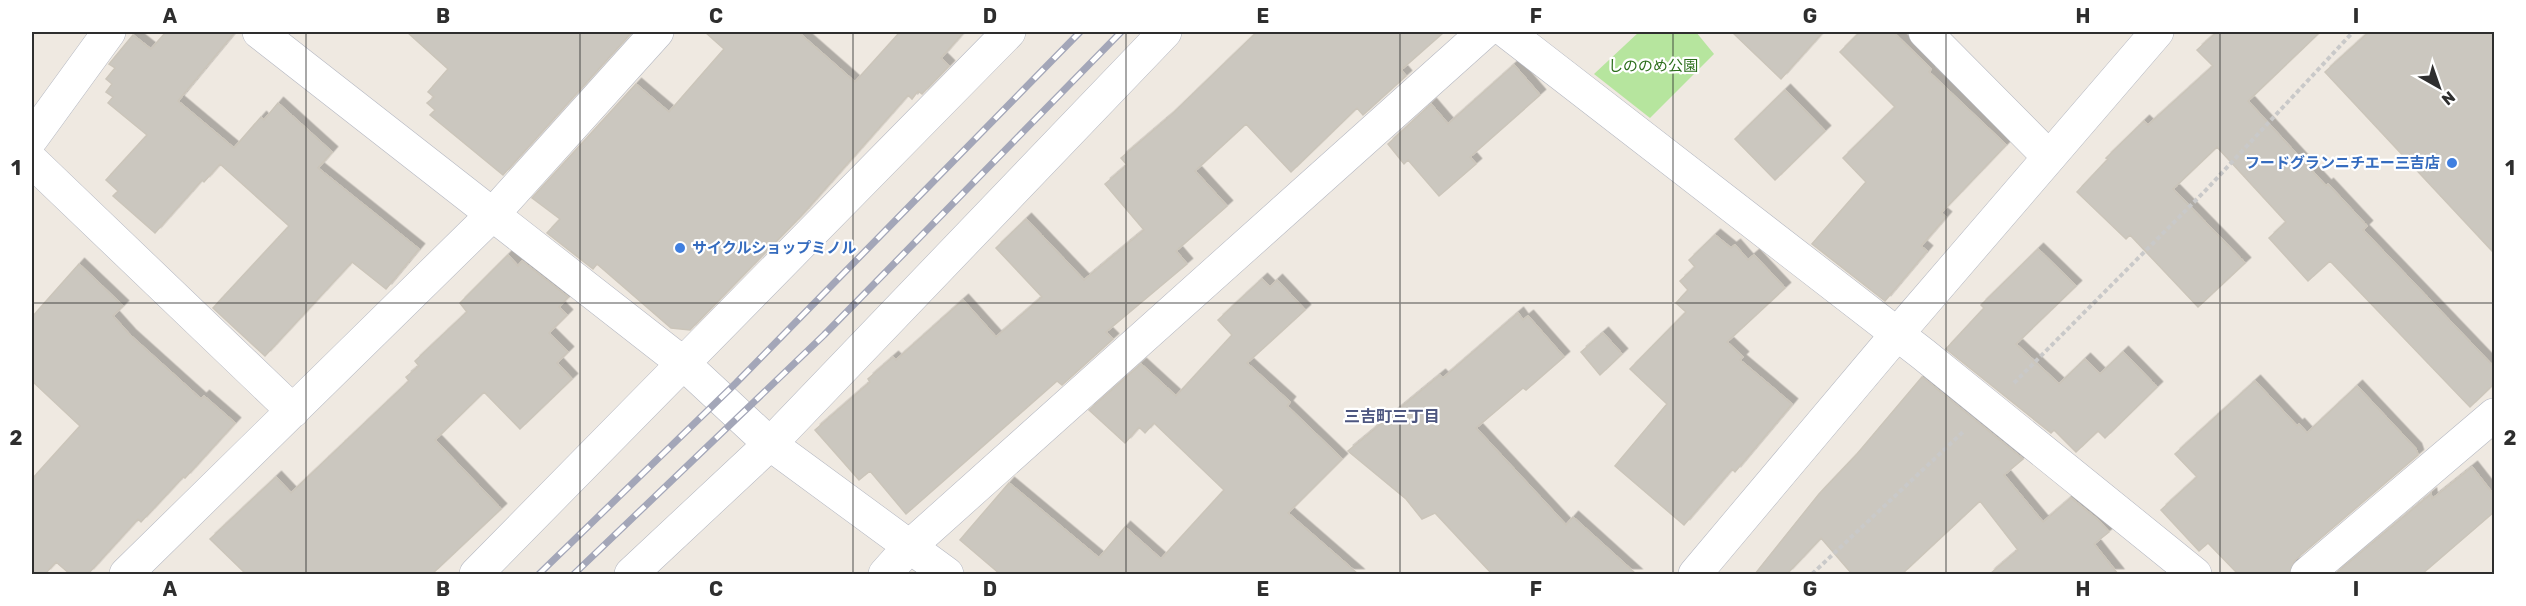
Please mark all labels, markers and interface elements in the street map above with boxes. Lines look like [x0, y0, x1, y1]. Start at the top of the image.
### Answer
text: A [163, 4, 178, 28]
text: B [436, 4, 450, 28]
text: C [709, 4, 723, 28]
text: D [983, 4, 997, 28]
text: E [1257, 4, 1269, 28]
text: F [1530, 4, 1542, 28]
text: G [1803, 4, 1817, 28]
text: H [2076, 4, 2090, 28]
text: I [2353, 4, 2359, 28]
park label: しののめ公園 [1608, 57, 1698, 75]
north arrow [2409, 57, 2469, 117]
text: N [2438, 87, 2459, 109]
place label: フードグランニチエー三吉店 [2245, 154, 2440, 172]
text: 1 [11, 156, 21, 180]
marker: フードグランニチエー三吉店 [2445, 156, 2459, 170]
text: 1 [2505, 156, 2515, 180]
place label: サイクルショップミノル [692, 239, 856, 257]
marker: サイクルショップミノル [673, 241, 687, 255]
district label: 三吉町三丁目 [1344, 407, 1440, 426]
text: 2 [10, 426, 23, 450]
text: 2 [2504, 426, 2517, 450]
text: A [163, 577, 178, 601]
text: B [436, 577, 450, 601]
text: C [709, 577, 723, 601]
text: D [983, 577, 997, 601]
text: E [1257, 577, 1269, 601]
text: F [1530, 577, 1542, 601]
text: G [1803, 577, 1817, 601]
text: H [2076, 577, 2090, 601]
text: I [2353, 577, 2359, 601]

